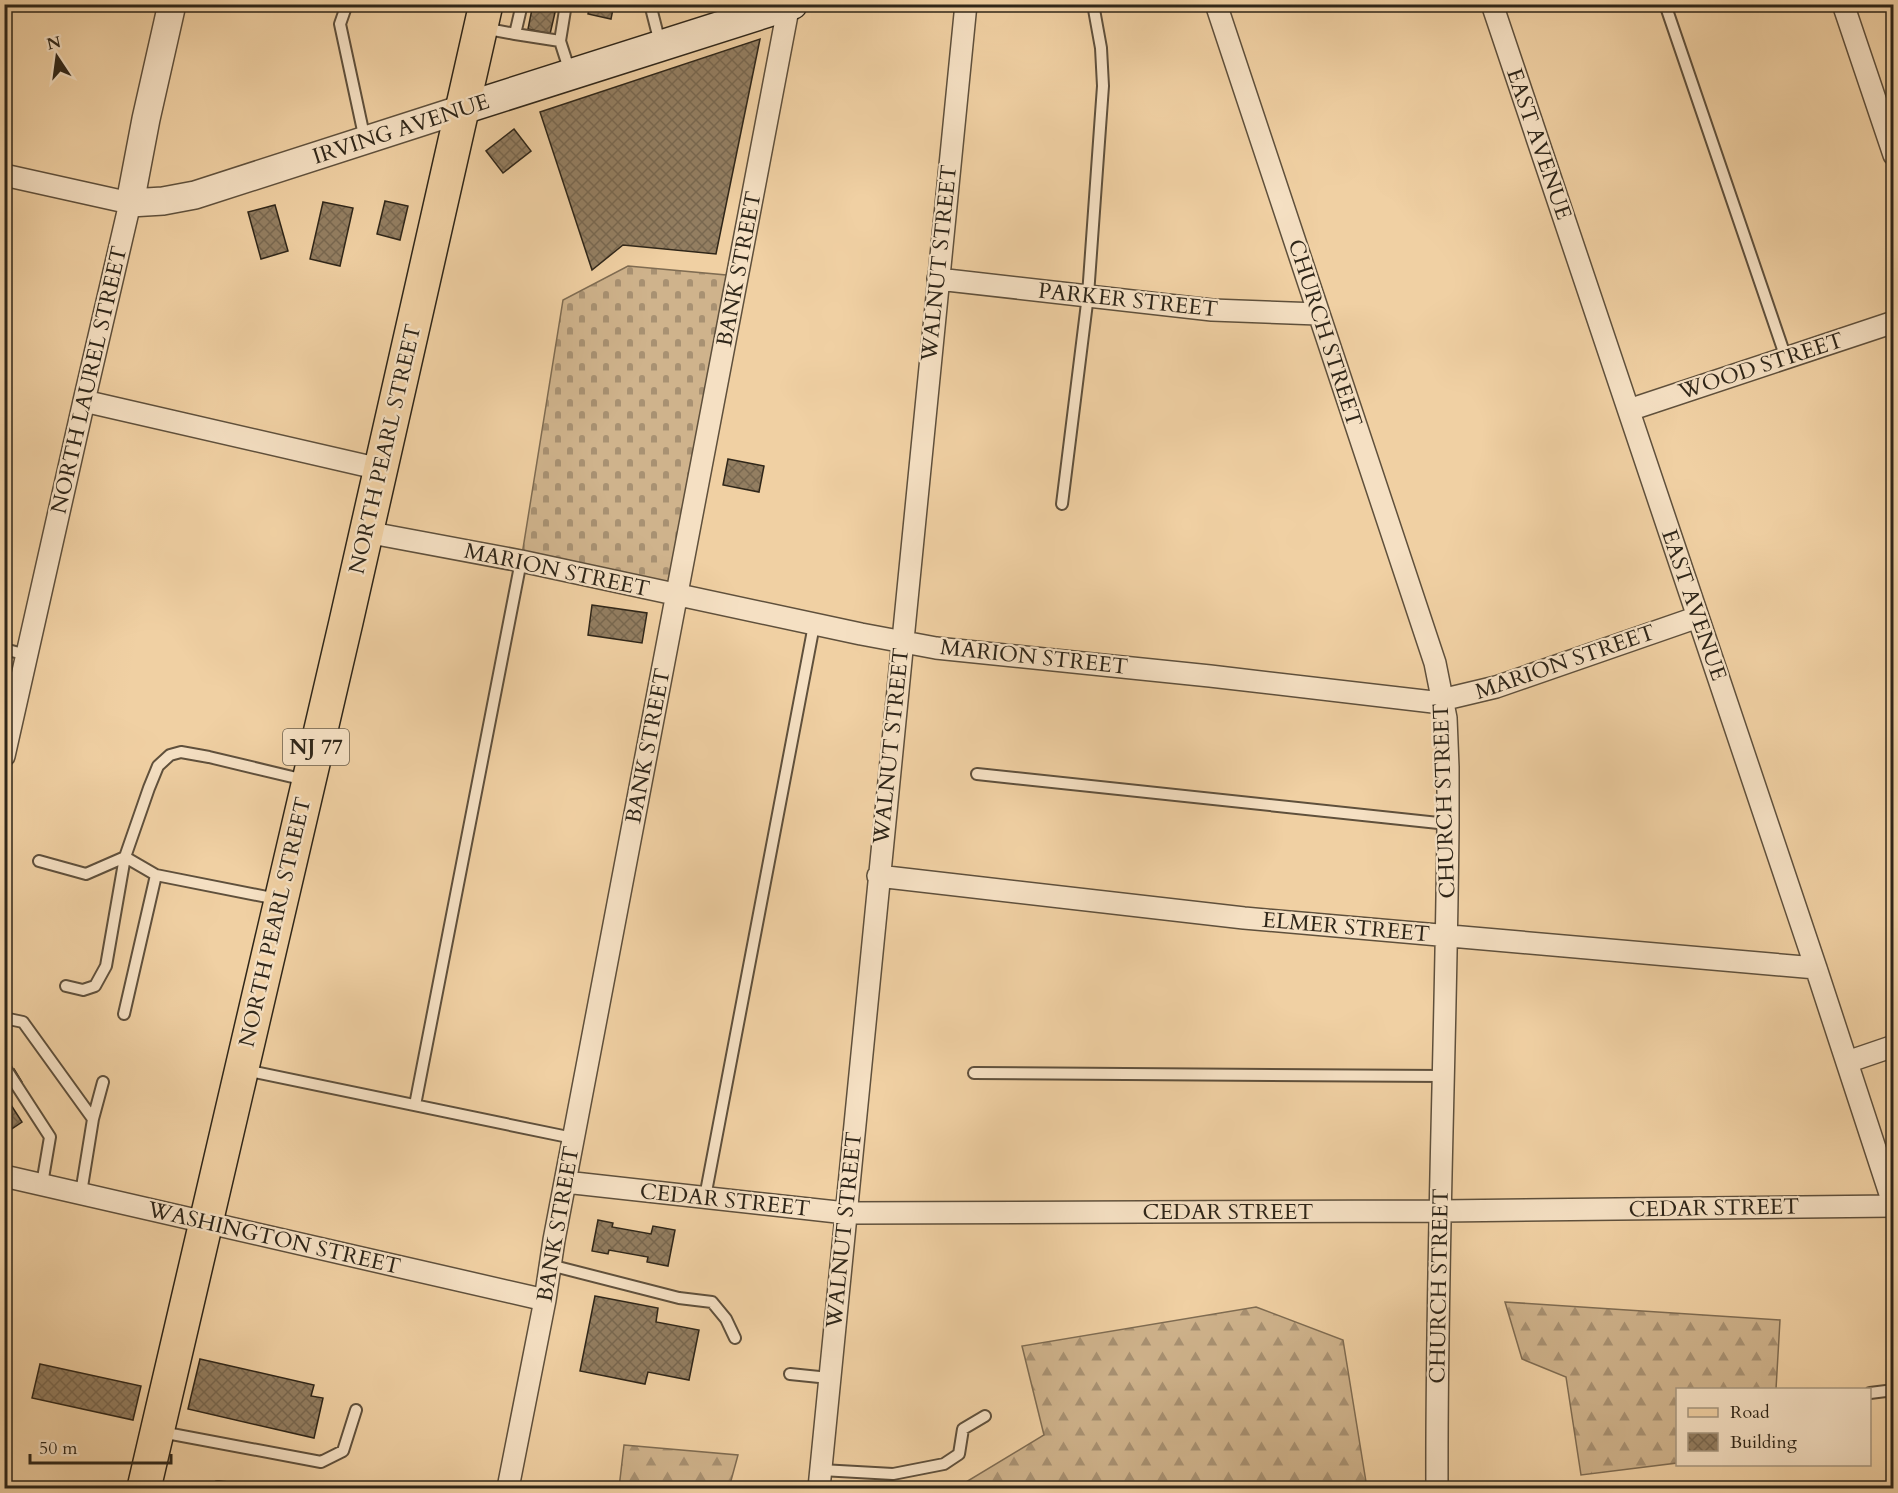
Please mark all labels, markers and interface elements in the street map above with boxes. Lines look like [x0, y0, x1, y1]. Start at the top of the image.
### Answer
north arrow [27, 27, 87, 87]
text: N [45, 31, 63, 56]
street label: EAST AVENUE [1499, 64, 1579, 224]
street label: IRVING AVENUE [309, 86, 493, 172]
street label: WALNUT STREET [914, 163, 964, 364]
street label: BANK STREET [709, 189, 769, 349]
street label: CHURCH STREET [1281, 236, 1369, 430]
street label: NORTH LAUREL STREET [44, 243, 134, 517]
street label: PARKER STREET [1037, 276, 1219, 324]
street label: NORTH PEARL STREET [342, 321, 428, 577]
street label: WOOD STREET [1674, 325, 1847, 407]
street label: EAST AVENUE [1654, 525, 1734, 685]
street label: MARION STREET [462, 536, 652, 604]
street label: MARION STREET [1471, 617, 1659, 707]
street label: MARION STREET [939, 632, 1129, 682]
street label: WALNUT STREET [866, 646, 916, 847]
street label: BANK STREET [618, 666, 678, 826]
street label: CHURCH STREET [1426, 703, 1462, 899]
road number: NJ 77 [283, 729, 349, 765]
street label: NORTH PEARL STREET [232, 794, 318, 1050]
street label: ELMER STREET [1261, 905, 1431, 949]
street label: WALNUT STREET [819, 1130, 869, 1331]
street label: BANK STREET [530, 1144, 586, 1304]
street label: CEDAR STREET [639, 1176, 811, 1224]
street label: CHURCH STREET [1422, 1188, 1456, 1384]
street label: CEDAR STREET [1628, 1192, 1800, 1224]
street label: WASHINGTON STREET [144, 1194, 403, 1282]
street label: CEDAR STREET [1143, 1197, 1313, 1227]
legend [1676, 1388, 1871, 1466]
text: Road [1730, 1400, 1770, 1425]
scale bar [30, 1427, 171, 1465]
text: Building [1730, 1430, 1798, 1455]
text: 50 m [39, 1436, 78, 1461]

